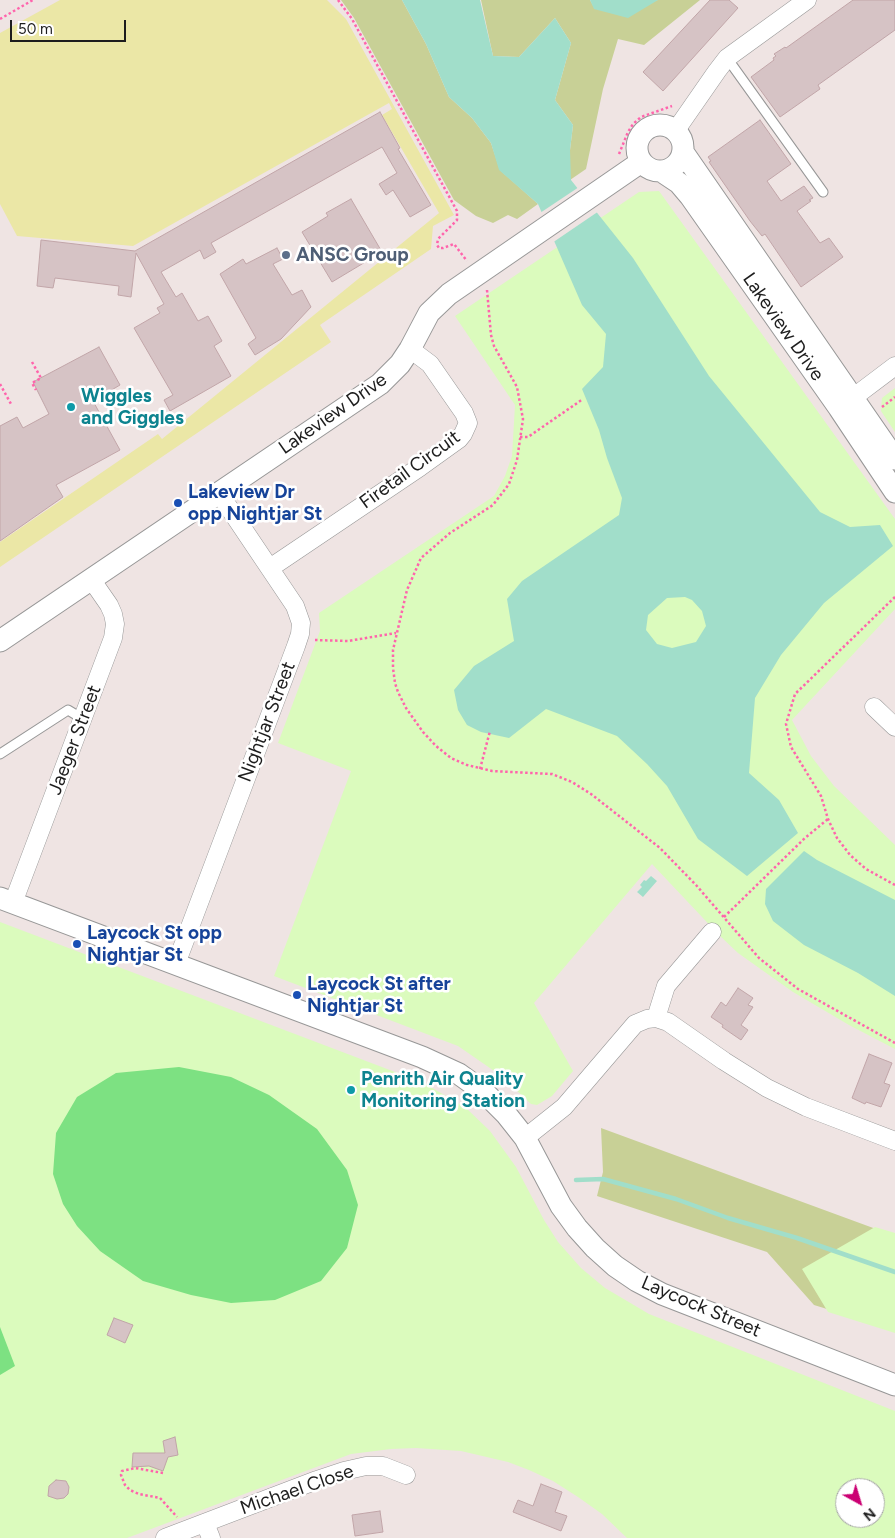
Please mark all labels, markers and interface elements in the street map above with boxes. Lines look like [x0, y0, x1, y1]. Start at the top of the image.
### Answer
scale bar [12, 10, 129, 42]
text: 50 m [18, 20, 53, 38]
place label: ANSC Group [296, 244, 409, 266]
marker: ANSC Group [280, 249, 292, 261]
street label: Lakeview Drive [737, 269, 829, 385]
street label: Lakeview Drive [275, 368, 391, 460]
place label: Wiggles and Giggles [81, 385, 184, 429]
marker: Wiggles and Giggles [65, 401, 77, 413]
street label: Firetail Circuit [355, 426, 465, 514]
place label: Lakeview Dr opp Nightjar St [188, 481, 323, 525]
marker: Lakeview Dr opp Nightjar St [172, 497, 184, 509]
street label: Nightjar Street [234, 659, 300, 785]
street label: Jaeger Street [44, 682, 106, 798]
place label: Laycock St opp Nightjar St [87, 922, 222, 966]
marker: Laycock St opp Nightjar St [71, 938, 83, 950]
place label: Laycock St after Nightjar St [307, 973, 451, 1017]
marker: Laycock St after Nightjar St [291, 989, 303, 1001]
place label: Penrith Air Quality Monitoring Station [361, 1068, 525, 1112]
marker: Penrith Air Quality Monitoring Station [345, 1084, 357, 1096]
street label: Laycock Street [638, 1272, 764, 1342]
street label: Michael Close [237, 1460, 357, 1520]
north arrow [835, 1478, 885, 1528]
text: N [860, 1504, 879, 1524]

